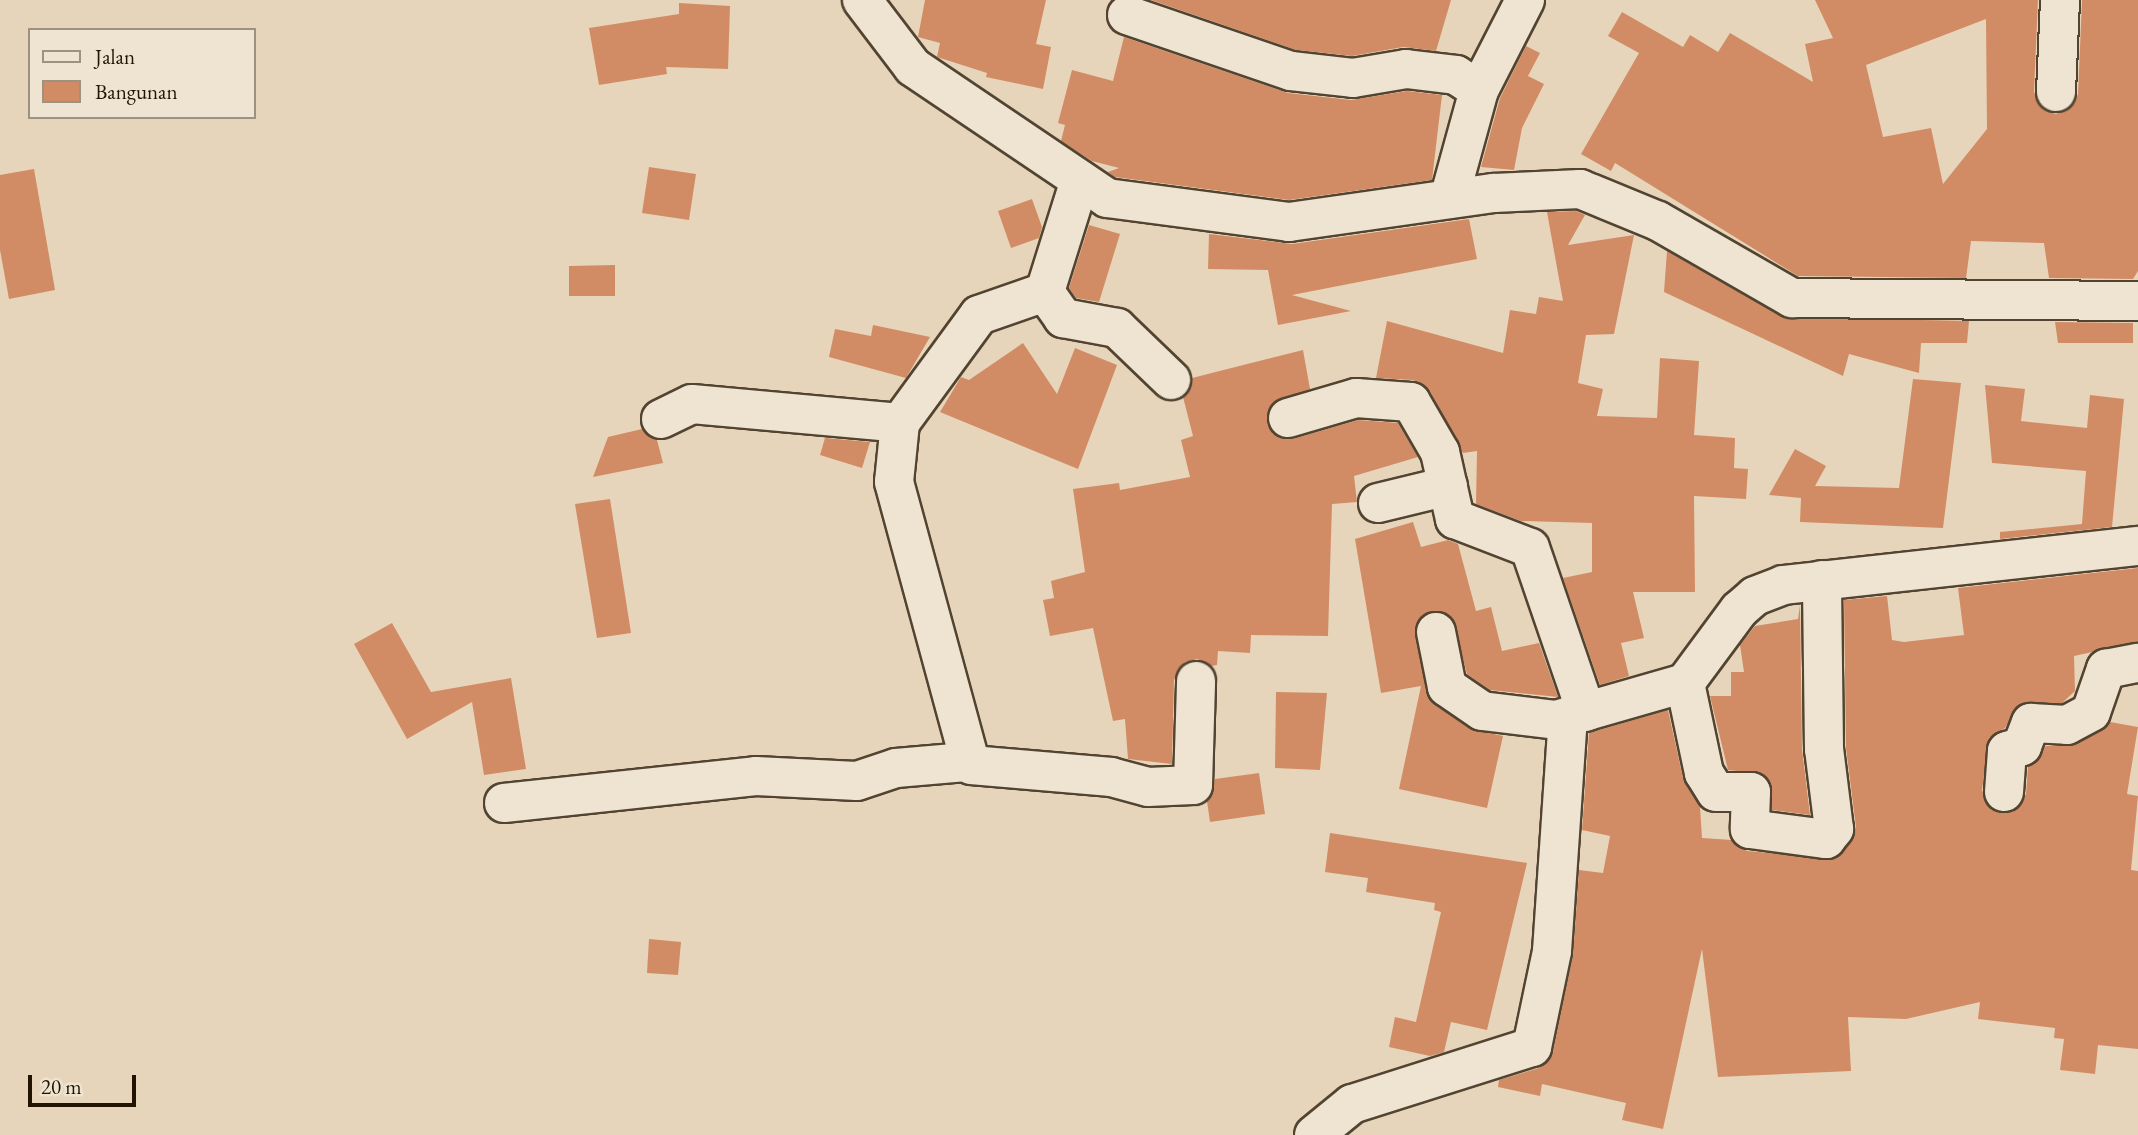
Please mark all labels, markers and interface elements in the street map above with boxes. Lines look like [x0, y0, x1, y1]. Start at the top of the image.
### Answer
legend [28, 28, 256, 119]
text: Jalan [95, 43, 135, 70]
text: Bangunan [95, 78, 178, 105]
scale bar [32, 1062, 140, 1106]
text: 20 m [41, 1073, 82, 1100]

